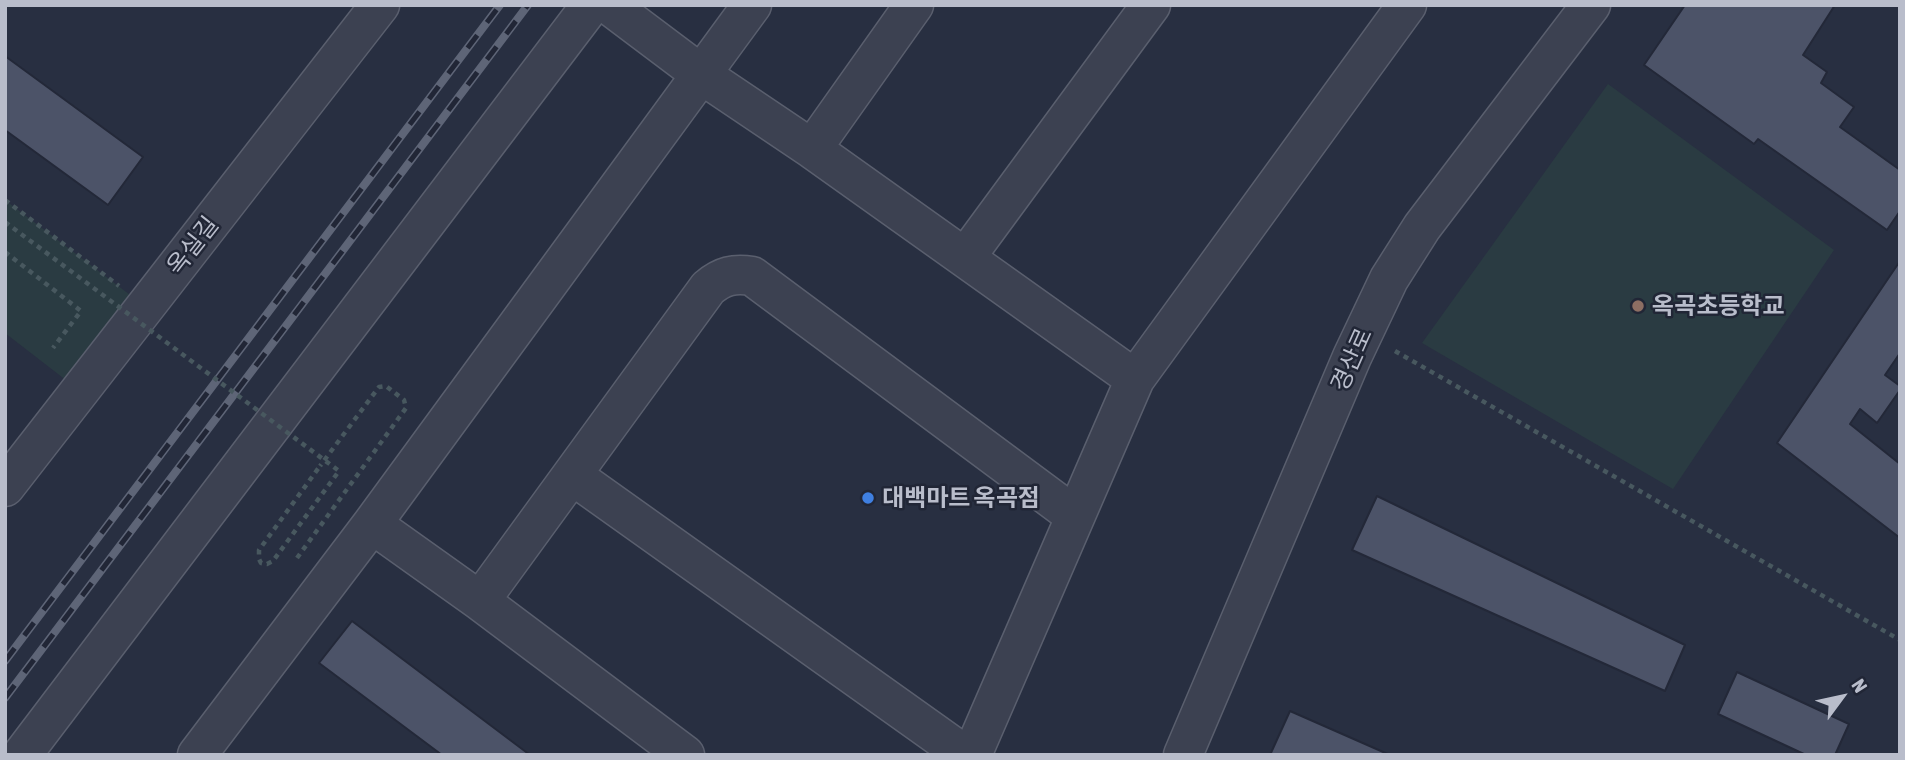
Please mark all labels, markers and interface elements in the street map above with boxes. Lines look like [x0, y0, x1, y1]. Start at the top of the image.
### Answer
street label: 옥실길 [161, 211, 225, 281]
place label: 옥곡초등학교 [1652, 292, 1784, 320]
marker: 옥곡초등학교 [1630, 298, 1646, 314]
street label: 경산로 [1325, 324, 1379, 396]
place label: 대백마트 옥곡점 [882, 484, 1040, 512]
marker: 대백마트 옥곡점 [860, 490, 876, 506]
north arrow [1807, 662, 1877, 732]
text: N [1847, 675, 1872, 696]

